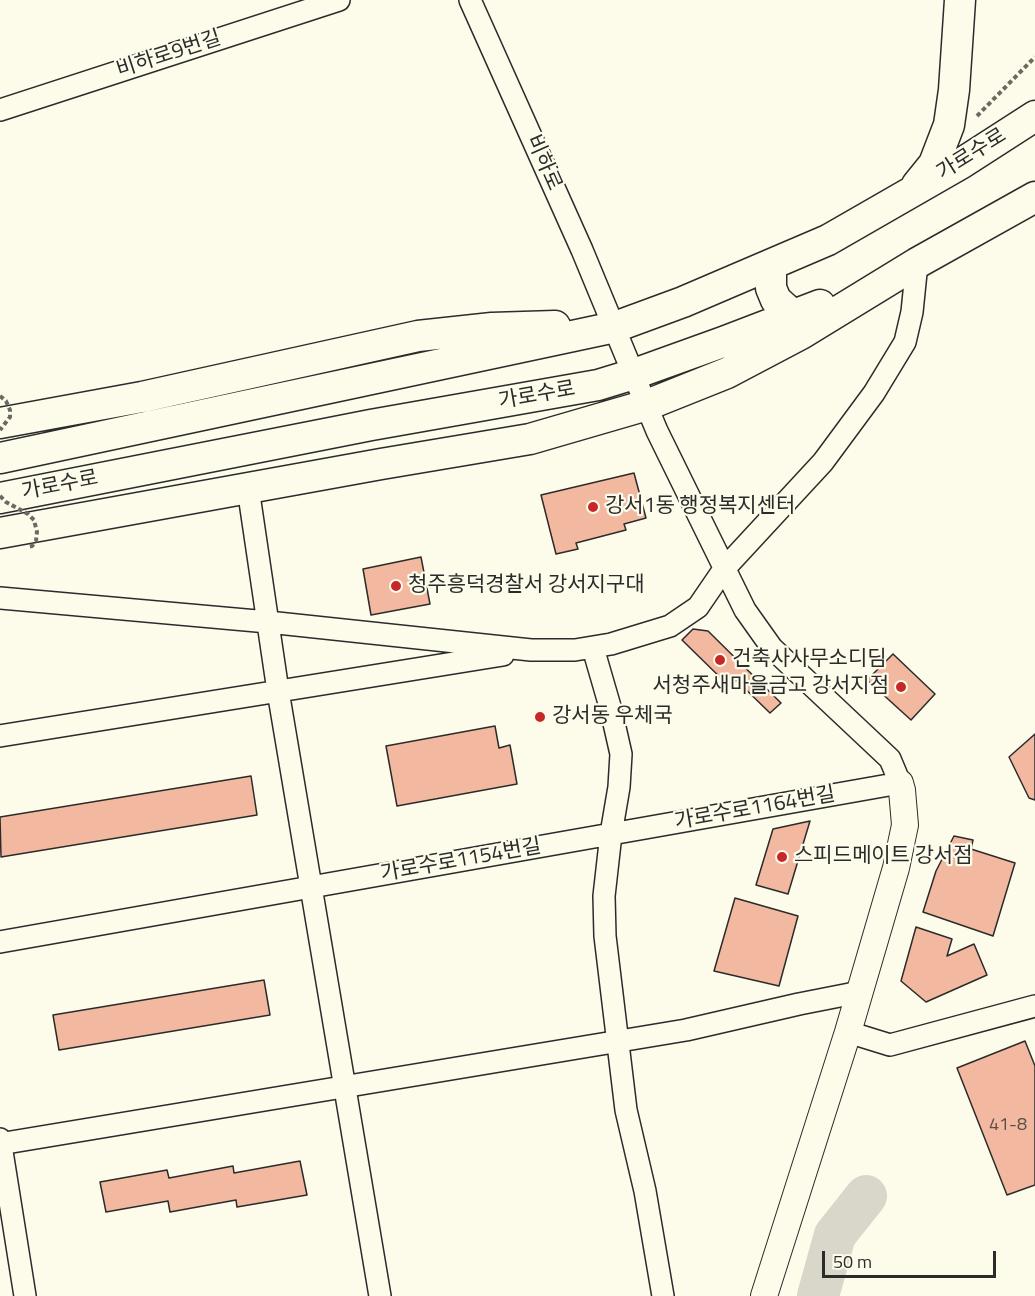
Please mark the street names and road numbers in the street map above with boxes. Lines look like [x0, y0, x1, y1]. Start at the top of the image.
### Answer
street label: 비하로9번길 [114, 26, 224, 84]
street label: 가로수로 [933, 124, 1011, 186]
street label: 비하로 [520, 131, 566, 195]
street label: 가로수로 [497, 377, 577, 415]
street label: 가로수로 [20, 466, 100, 506]
street label: 가로수로1164번길 [673, 782, 837, 836]
street label: 가로수로1154번길 [379, 834, 543, 888]

